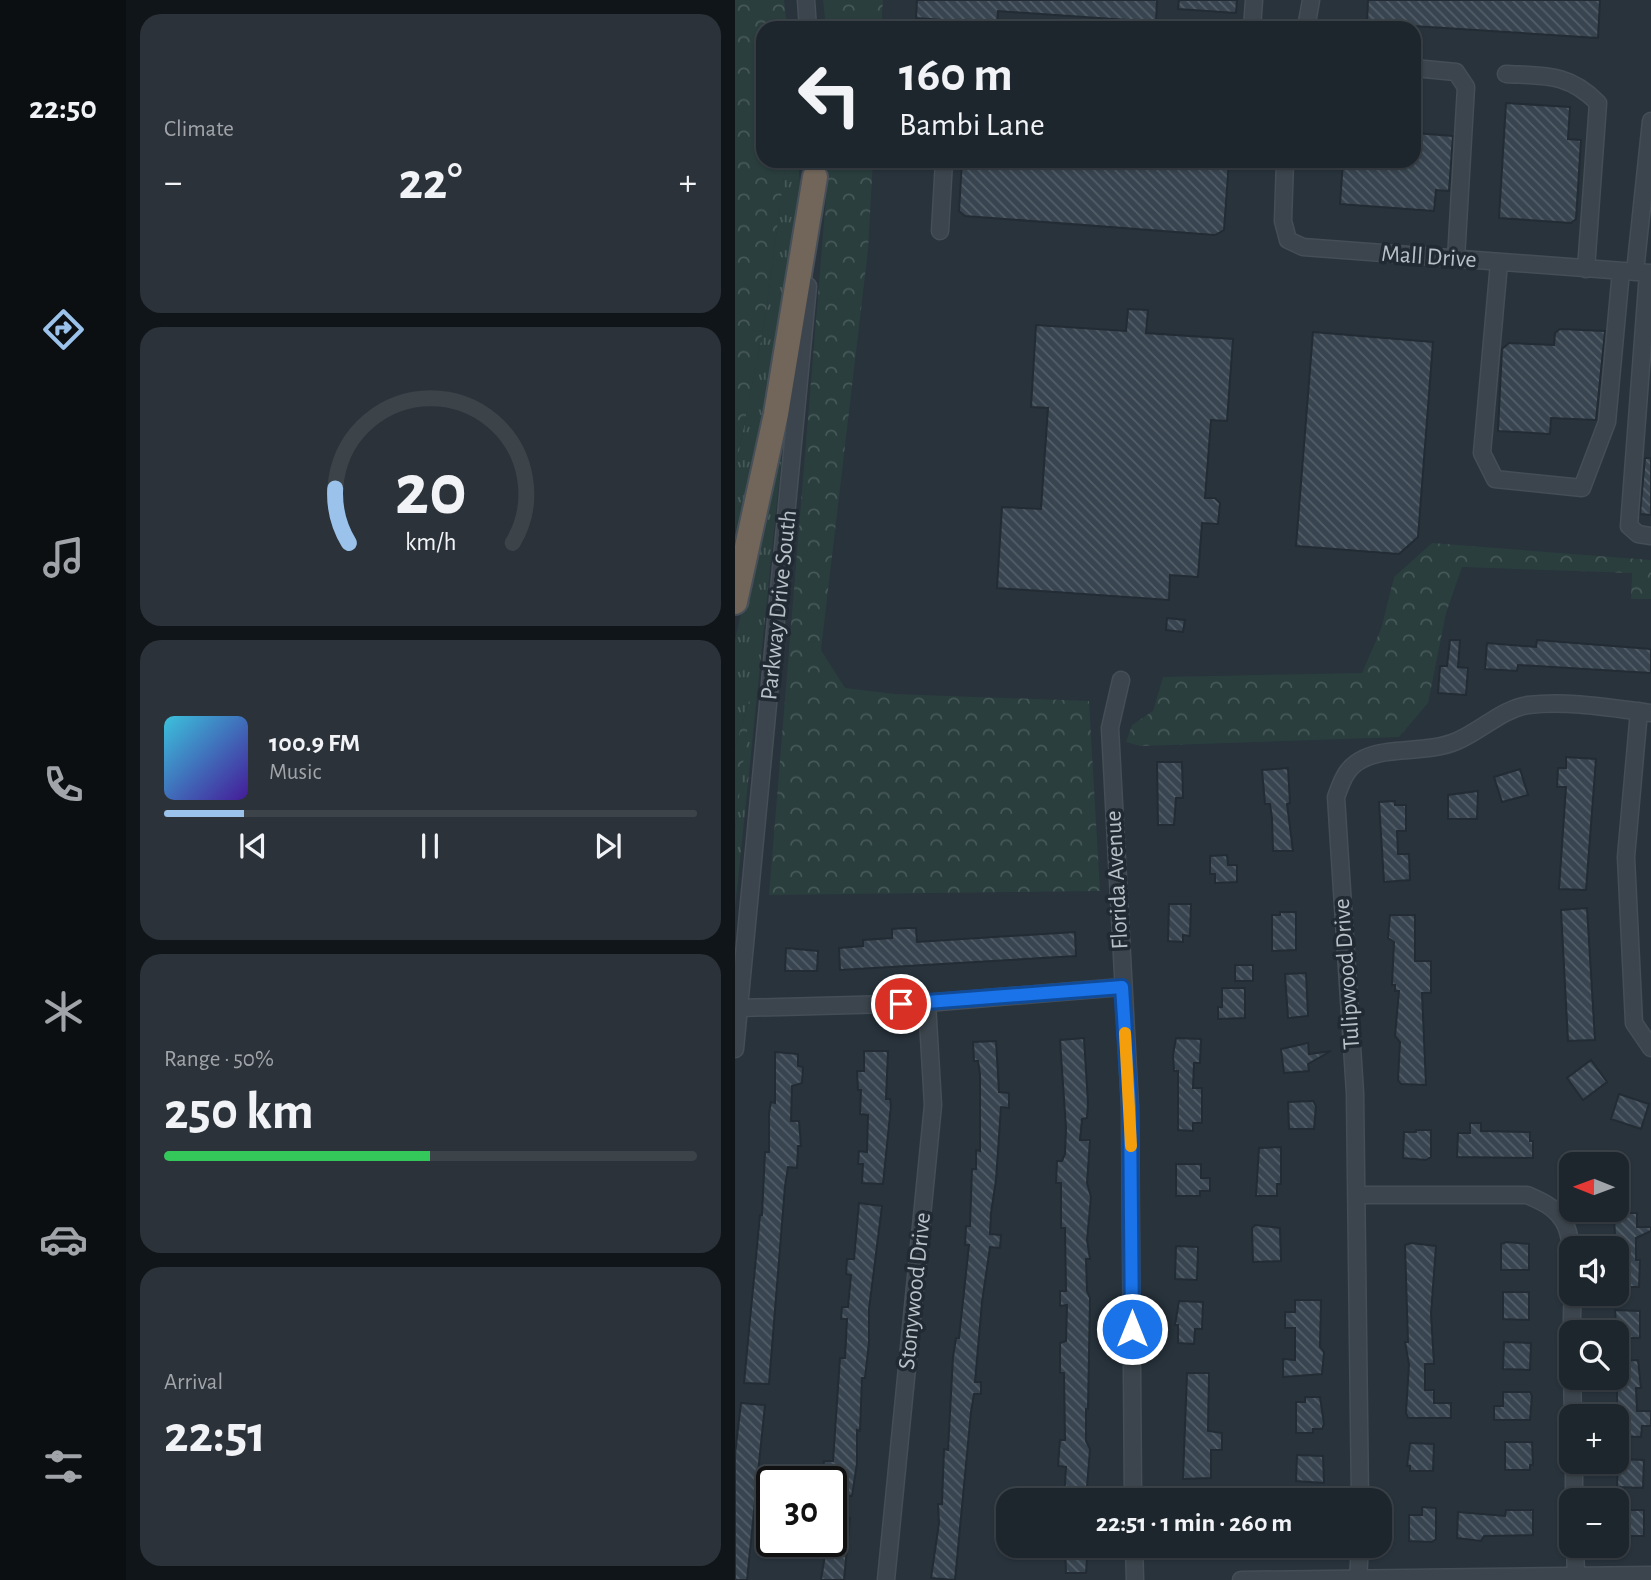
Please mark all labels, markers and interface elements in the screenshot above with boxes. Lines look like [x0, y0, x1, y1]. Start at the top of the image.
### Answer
icon: left [784, 49, 875, 140]
text: 160 m [899, 51, 1013, 100]
text: 22:50 [29, 92, 97, 124]
text: Bambi Lane [899, 109, 1045, 141]
text: Climate [164, 118, 234, 141]
text: 22° [398, 156, 463, 208]
text: − [164, 164, 182, 202]
text: + [679, 164, 697, 202]
street label: Mall Drive [1381, 242, 1477, 272]
icon: directions [39, 305, 88, 354]
text: 20 [394, 455, 467, 528]
street label: Parkway Drive South [757, 509, 801, 701]
text: km/h [405, 530, 456, 555]
icon: music [39, 533, 88, 582]
text: 100.9 FM [269, 730, 360, 756]
icon: phone [39, 760, 88, 809]
text: Music [269, 761, 321, 784]
street label: Florida Avenue [1101, 810, 1133, 950]
icon: previous [234, 827, 272, 865]
icon: pause [411, 827, 449, 865]
icon: next [589, 827, 627, 865]
street label: Tulipwood Drive [1330, 898, 1364, 1050]
pin [871, 974, 931, 1034]
icon: arrive [882, 985, 920, 1023]
icon: climate [39, 987, 88, 1036]
text: Range · 50% [164, 1048, 274, 1071]
text: 250 km [164, 1086, 314, 1138]
north arrow [1559, 1152, 1629, 1222]
map controls [1559, 1152, 1629, 1558]
street label: Stonywood Drive [895, 1211, 935, 1371]
icon: car [39, 1215, 88, 1264]
button: sound [1559, 1236, 1629, 1306]
position arrow [1095, 1292, 1169, 1366]
button: search [1559, 1320, 1629, 1390]
text: Arrival [164, 1371, 223, 1394]
button: + [1559, 1404, 1629, 1474]
text: 22:51 [164, 1409, 266, 1461]
icon: filters [39, 1442, 88, 1491]
speed limit sign: 30 [756, 1466, 847, 1557]
button: − [1559, 1488, 1629, 1558]
text: 22:51 · 1 min · 260 m [1096, 1510, 1292, 1536]

